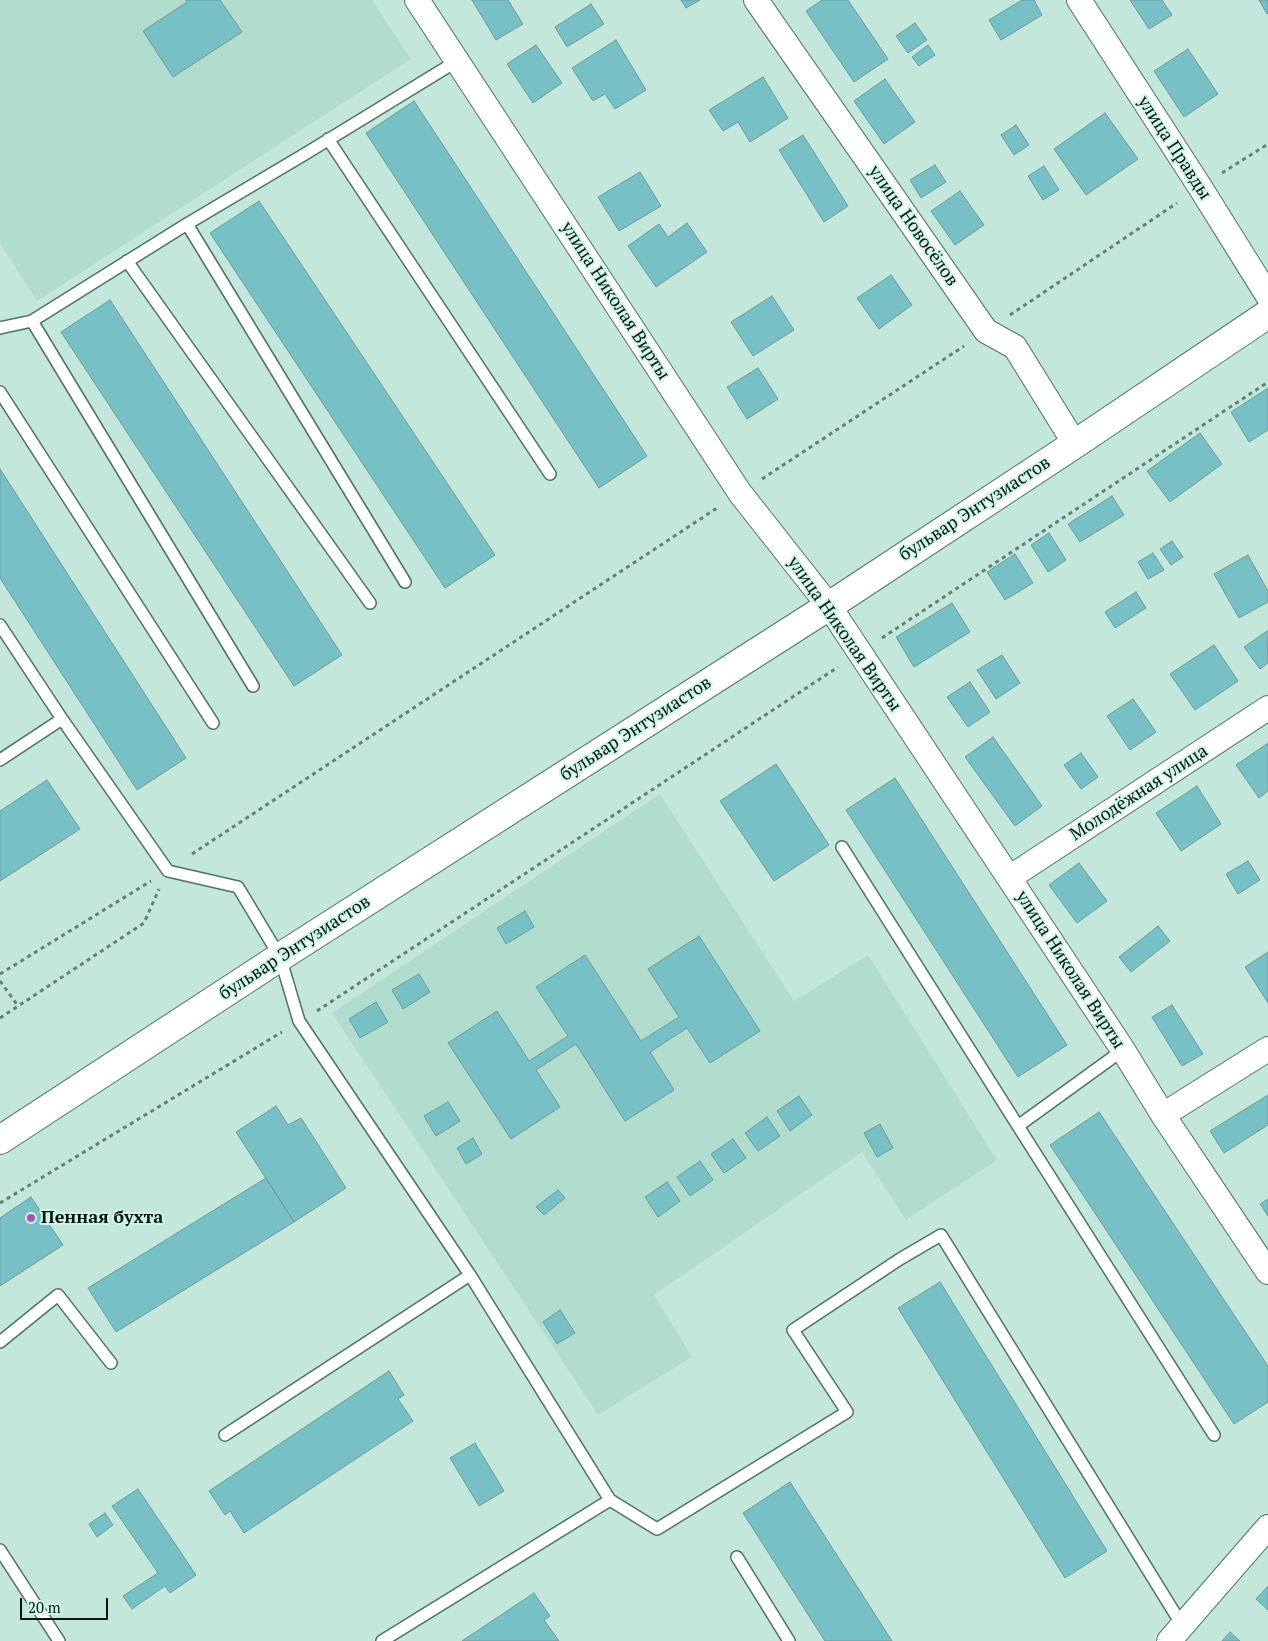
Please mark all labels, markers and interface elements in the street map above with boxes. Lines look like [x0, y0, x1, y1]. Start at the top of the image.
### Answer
street label: улица Правды [1132, 92, 1216, 204]
street label: улица Новосёлов [863, 161, 963, 291]
street label: улица Николая Вирты [556, 218, 674, 384]
street label: бульвар Энтузиастов [895, 452, 1055, 566]
street label: улица Николая Вирты [782, 552, 906, 716]
street label: бульвар Энтузиастов [556, 672, 716, 786]
street label: Молодёжная улица [1066, 740, 1212, 846]
street label: улица Николая Вирты [1011, 887, 1129, 1053]
street label: бульвар Энтузиастов [215, 891, 375, 1005]
place label: Пенная бухта [41, 1207, 163, 1229]
marker: Пенная бухта [25, 1212, 37, 1224]
scale bar [22, 1588, 110, 1620]
text: 20 m [28, 1597, 61, 1617]

